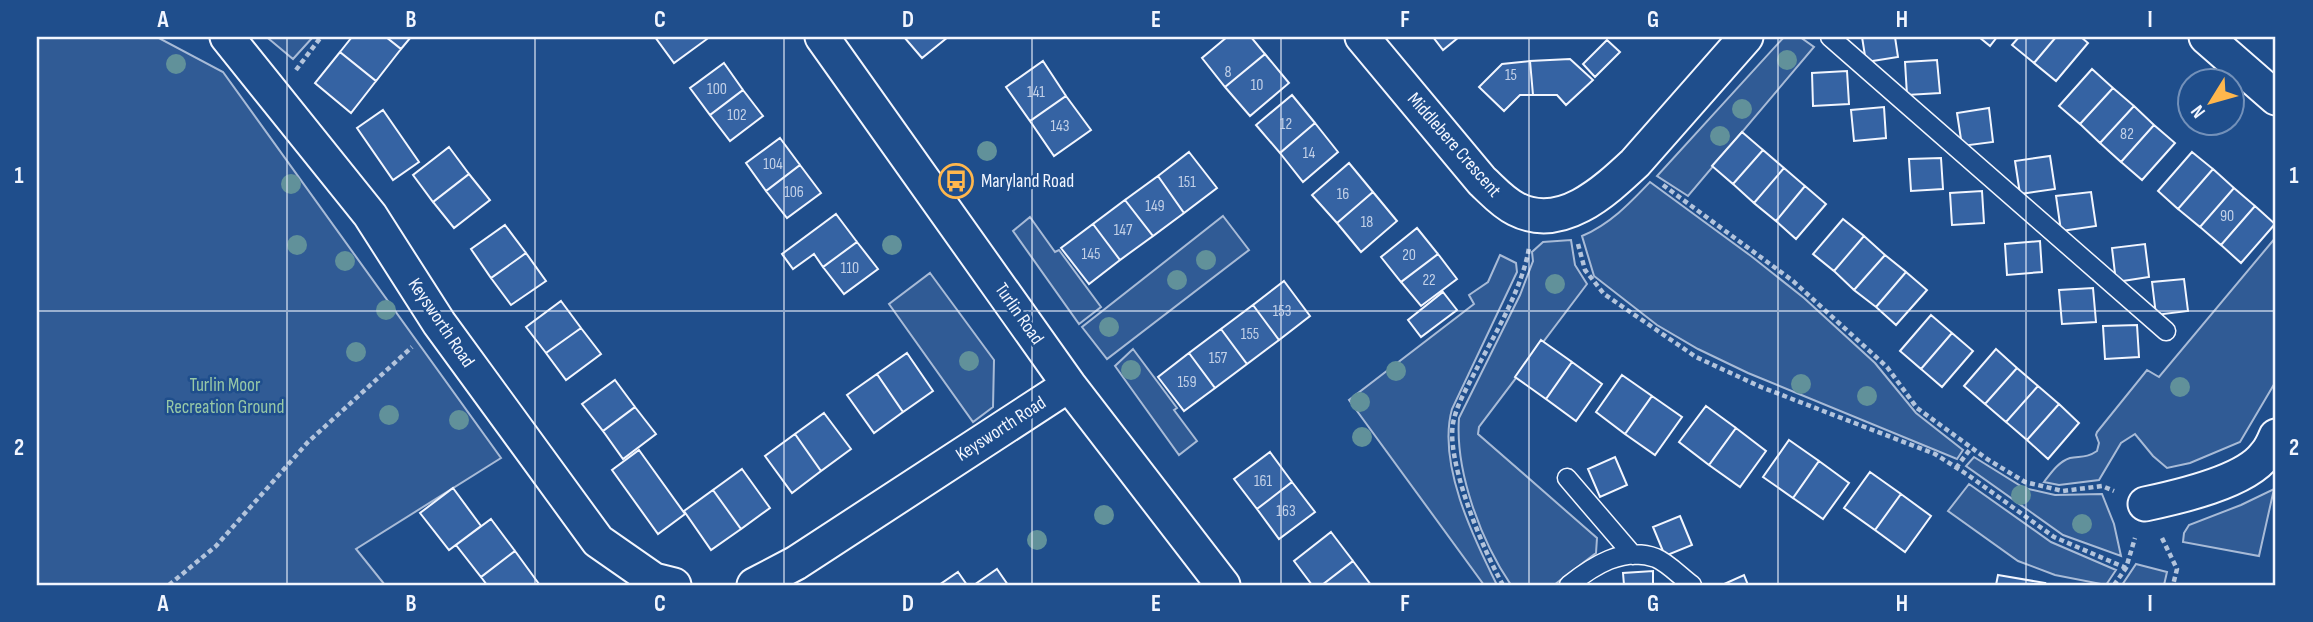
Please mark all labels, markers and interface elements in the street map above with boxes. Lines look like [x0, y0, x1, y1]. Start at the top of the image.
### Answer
text: A [157, 6, 170, 34]
text: B [406, 6, 417, 34]
text: C [654, 6, 666, 34]
text: D [902, 6, 914, 34]
text: E [1151, 6, 1161, 34]
text: F [1400, 6, 1410, 34]
text: G [1647, 6, 1659, 34]
text: H [1896, 6, 1908, 34]
text: I [2147, 6, 2153, 34]
house number: 8 [1224, 63, 1232, 82]
house number: 15 [1505, 66, 1517, 85]
north arrow [2176, 66, 2246, 136]
house number: 10 [1251, 76, 1263, 95]
house number: 100 [707, 80, 727, 99]
house number: 141 [1027, 83, 1045, 102]
street label: Middlebere Crescent [1402, 88, 1506, 202]
text: N [2186, 100, 2211, 122]
house number: 102 [727, 106, 747, 125]
house number: 12 [1280, 115, 1292, 134]
house number: 143 [1050, 117, 1070, 136]
house number: 82 [2120, 125, 2134, 144]
house number: 14 [1303, 144, 1315, 163]
house number: 104 [763, 155, 783, 174]
text: 1 [14, 162, 24, 190]
bus stop icon: Maryland Road [937, 162, 975, 200]
text: 1 [2289, 162, 2299, 190]
place label: Maryland Road [981, 170, 1074, 193]
house number: 151 [1178, 173, 1196, 192]
house number: 106 [784, 183, 804, 202]
house number: 16 [1337, 185, 1349, 204]
house number: 149 [1145, 197, 1165, 216]
house number: 90 [2220, 207, 2234, 226]
house number: 18 [1361, 213, 1373, 232]
house number: 147 [1114, 221, 1133, 240]
house number: 145 [1082, 245, 1100, 264]
house number: 20 [1402, 246, 1416, 265]
house number: 110 [841, 259, 859, 278]
house number: 22 [1422, 271, 1436, 290]
street label: Keysworth Road [403, 274, 479, 372]
street label: Turlin Road [990, 279, 1048, 349]
house number: 153 [1273, 302, 1291, 321]
house number: 155 [1241, 325, 1259, 344]
house number: 157 [1209, 349, 1228, 368]
house number: 159 [1177, 373, 1197, 392]
park label: Turlin Moor Recreation Ground [166, 374, 284, 419]
street label: Keysworth Road [952, 391, 1050, 467]
text: 2 [14, 434, 24, 462]
text: 2 [2289, 434, 2299, 462]
house number: 161 [1254, 472, 1272, 491]
house number: 163 [1276, 502, 1296, 521]
text: A [157, 590, 170, 618]
text: B [406, 590, 417, 618]
text: C [654, 590, 666, 618]
text: D [902, 590, 914, 618]
text: E [1151, 590, 1161, 618]
text: F [1400, 590, 1410, 618]
text: G [1647, 590, 1659, 618]
text: H [1896, 590, 1908, 618]
text: I [2147, 590, 2153, 618]

